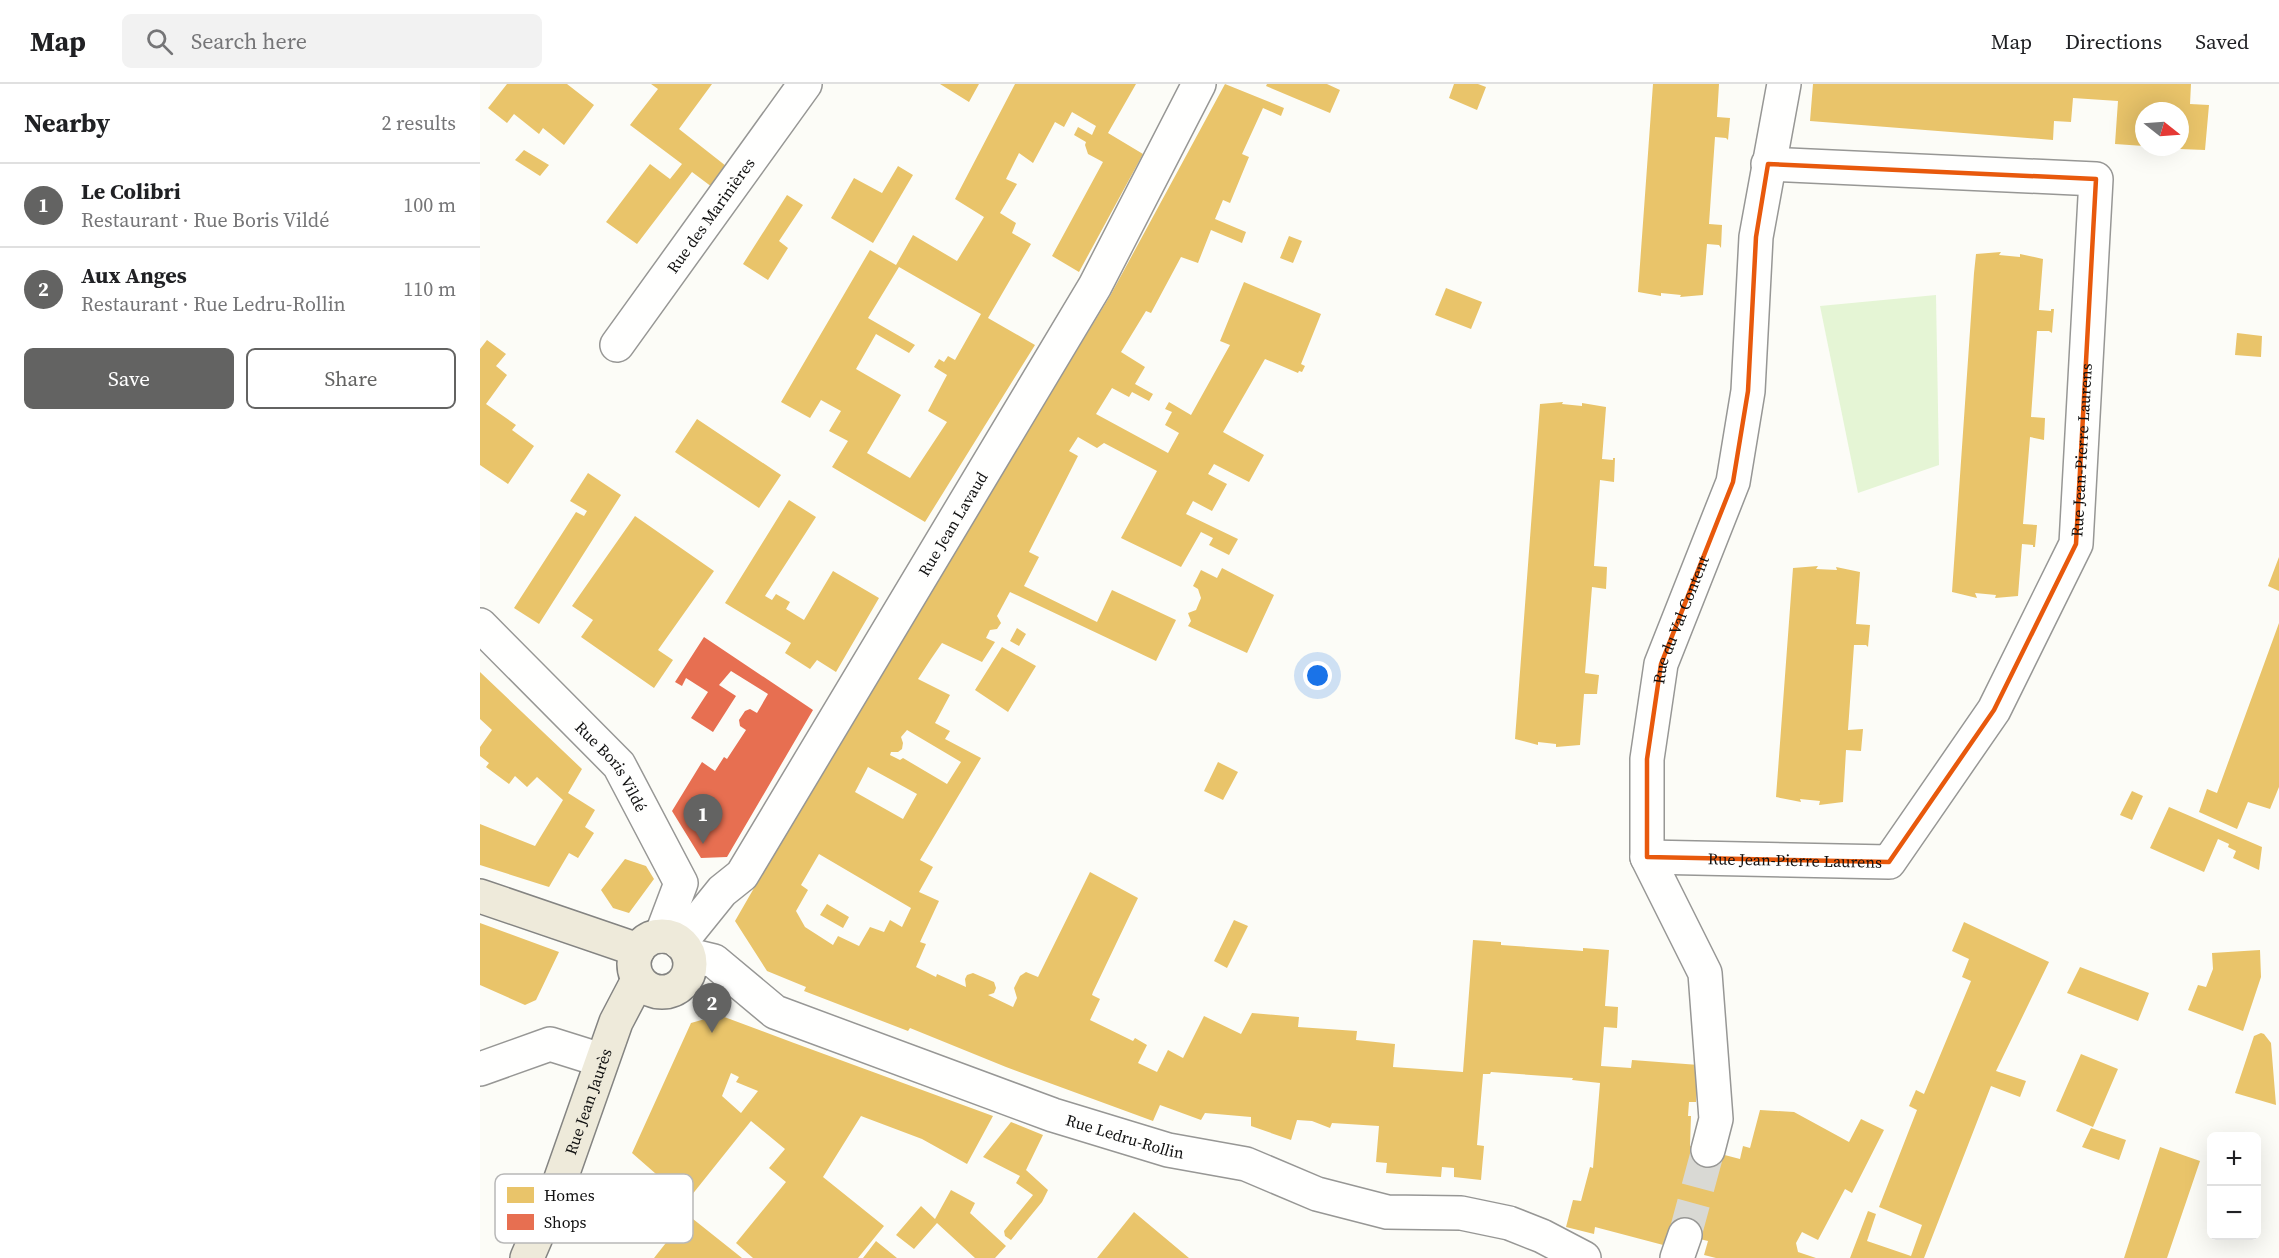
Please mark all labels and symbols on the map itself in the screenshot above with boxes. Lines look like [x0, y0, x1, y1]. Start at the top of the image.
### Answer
north arrow [2135, 102, 2189, 156]
street label: Rue des Marinières [661, 153, 760, 277]
street label: Rue Jean-Pierre Laurens [2065, 363, 2097, 538]
street label: Rue Jean Lavaud [913, 467, 992, 580]
street label: Rue du Val Content [1647, 552, 1714, 685]
your location [1303, 661, 1332, 690]
street label: Rue Boris Vildé [570, 716, 653, 815]
pin: 1 [684, 794, 722, 844]
street label: Rue Jean-Pierre Laurens [1708, 847, 1882, 873]
pin: 2 [692, 984, 732, 1033]
street label: Rue Jean Jaurès [559, 1045, 617, 1158]
street label: Rue Ledru-Rollin [1063, 1109, 1186, 1164]
legend [495, 1174, 693, 1243]
text: Homes [544, 1184, 595, 1206]
text: Shops [544, 1211, 587, 1233]

